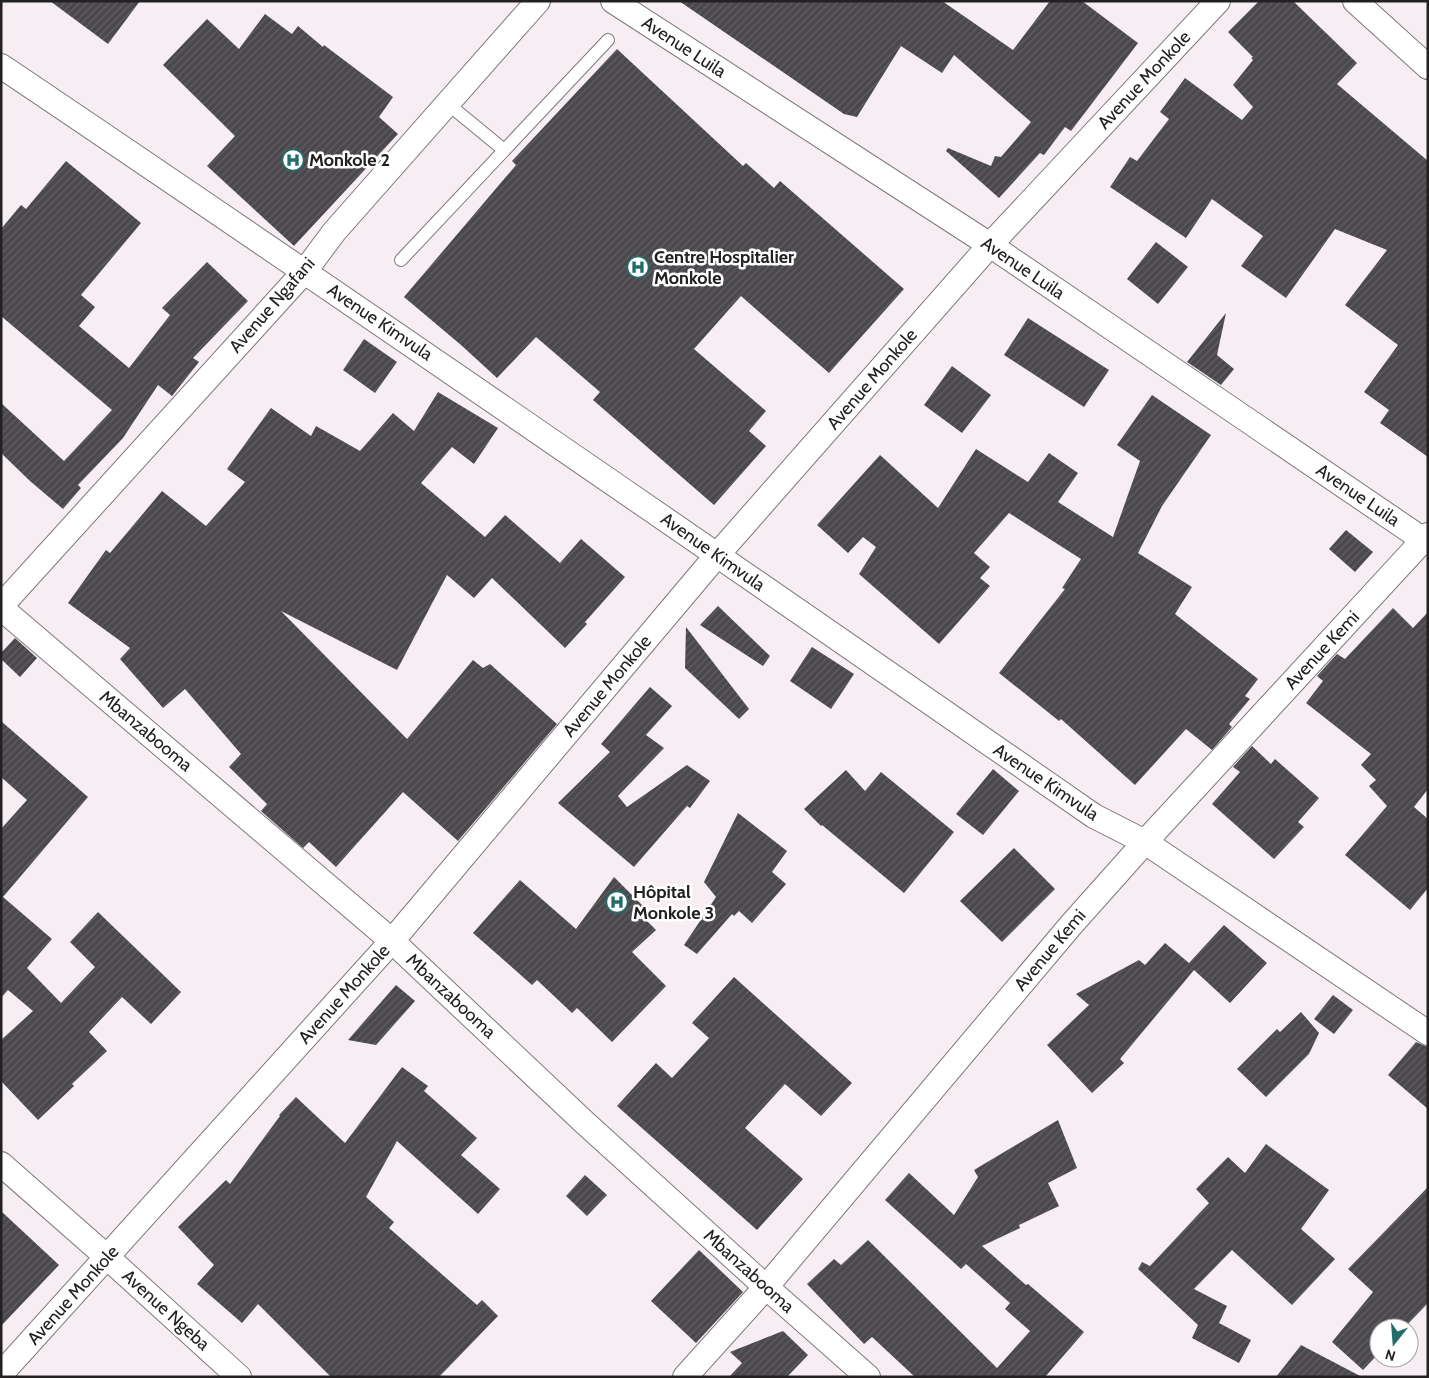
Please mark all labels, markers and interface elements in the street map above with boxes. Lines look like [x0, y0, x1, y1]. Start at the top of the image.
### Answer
street label: Avenue Luila [638, 12, 731, 83]
street label: Avenue Monkole [1093, 26, 1195, 134]
hospital icon: Monkole 2 [281, 148, 305, 172]
place label: Monkole 2 [309, 149, 390, 171]
street label: Avenue Luila [977, 232, 1069, 304]
place label: Centre Hospitalier Monkole [654, 246, 794, 289]
street label: Avenue Ngafani [225, 253, 319, 357]
hospital icon: Centre Hospitalier Monkole [626, 255, 650, 279]
street label: Avenue Kimvula [323, 279, 437, 366]
street label: Avenue Monkole [822, 324, 922, 434]
street label: Avenue Luila [1312, 459, 1404, 531]
street label: Avenue Kimvula [657, 508, 770, 596]
street label: Avenue Kemi [1280, 606, 1364, 694]
street label: Avenue Monkole [558, 631, 656, 741]
street label: Mbanzabooma [95, 686, 197, 776]
street label: Avenue Kimvula [989, 739, 1103, 826]
place label: Hôpital Monkole 3 [633, 881, 714, 924]
hospital icon: Hôpital Monkole 3 [605, 890, 629, 914]
street label: Avenue Kemi [1010, 905, 1090, 995]
street label: Avenue Monkole [294, 940, 394, 1048]
street label: Mbanzabooma [402, 949, 501, 1043]
street label: Mbanzabooma [699, 1225, 799, 1318]
street label: Avenue Monkole [23, 1241, 123, 1349]
street label: Avenue Ngeba [118, 1265, 215, 1355]
north arrow [1369, 1318, 1419, 1368]
text: N [1383, 1345, 1398, 1365]

